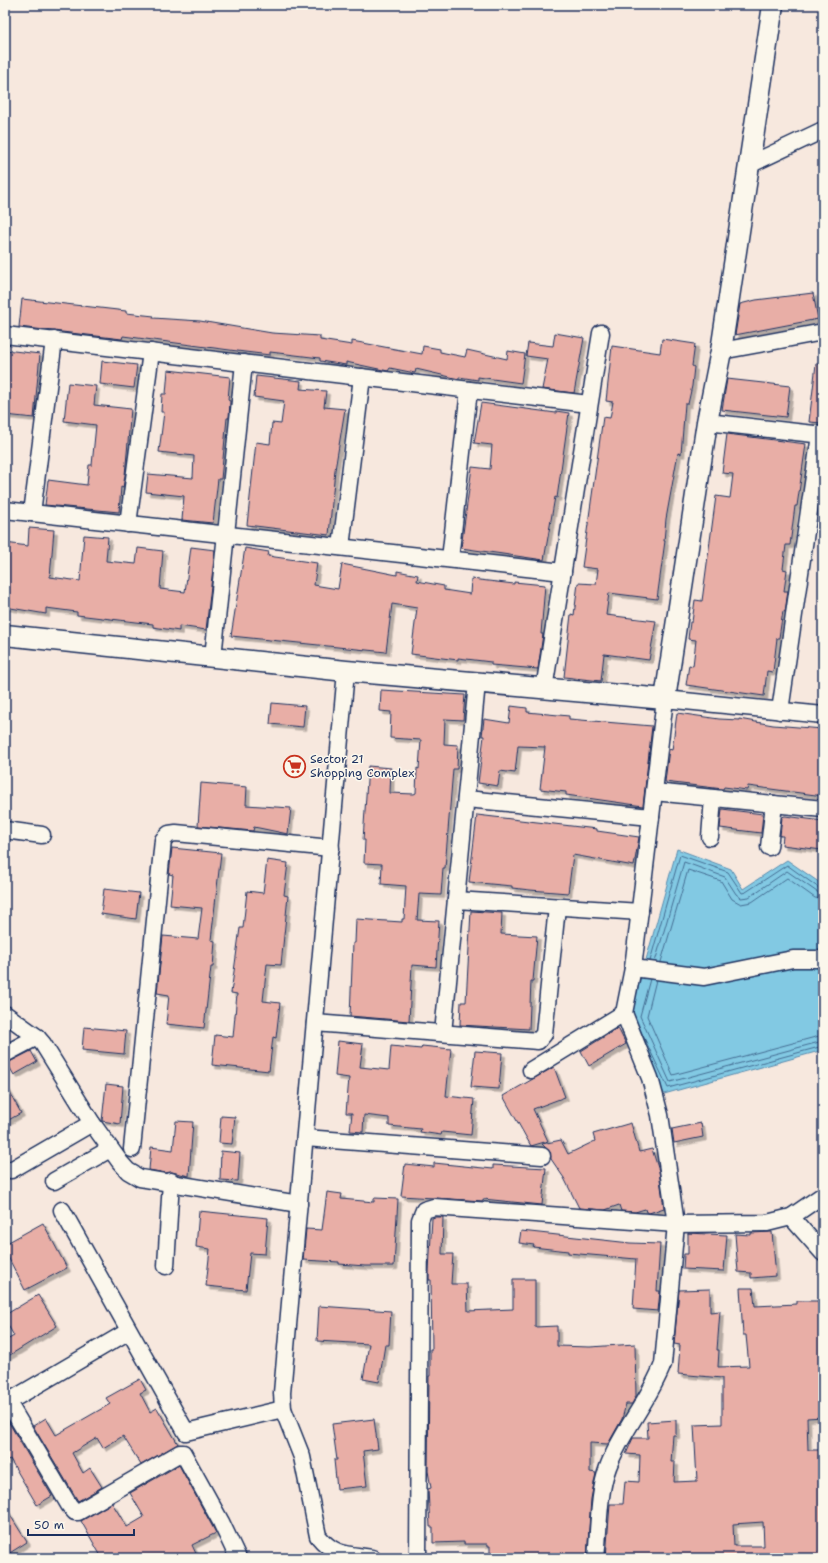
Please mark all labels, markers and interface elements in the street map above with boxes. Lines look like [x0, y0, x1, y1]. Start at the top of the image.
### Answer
place label: Sector 21 Shopping Complex [310, 751, 414, 781]
supermarket icon: Sector 21 Shopping Complex [281, 753, 307, 779]
scale bar [28, 1511, 134, 1537]
text: 50 m [34, 1517, 64, 1533]

